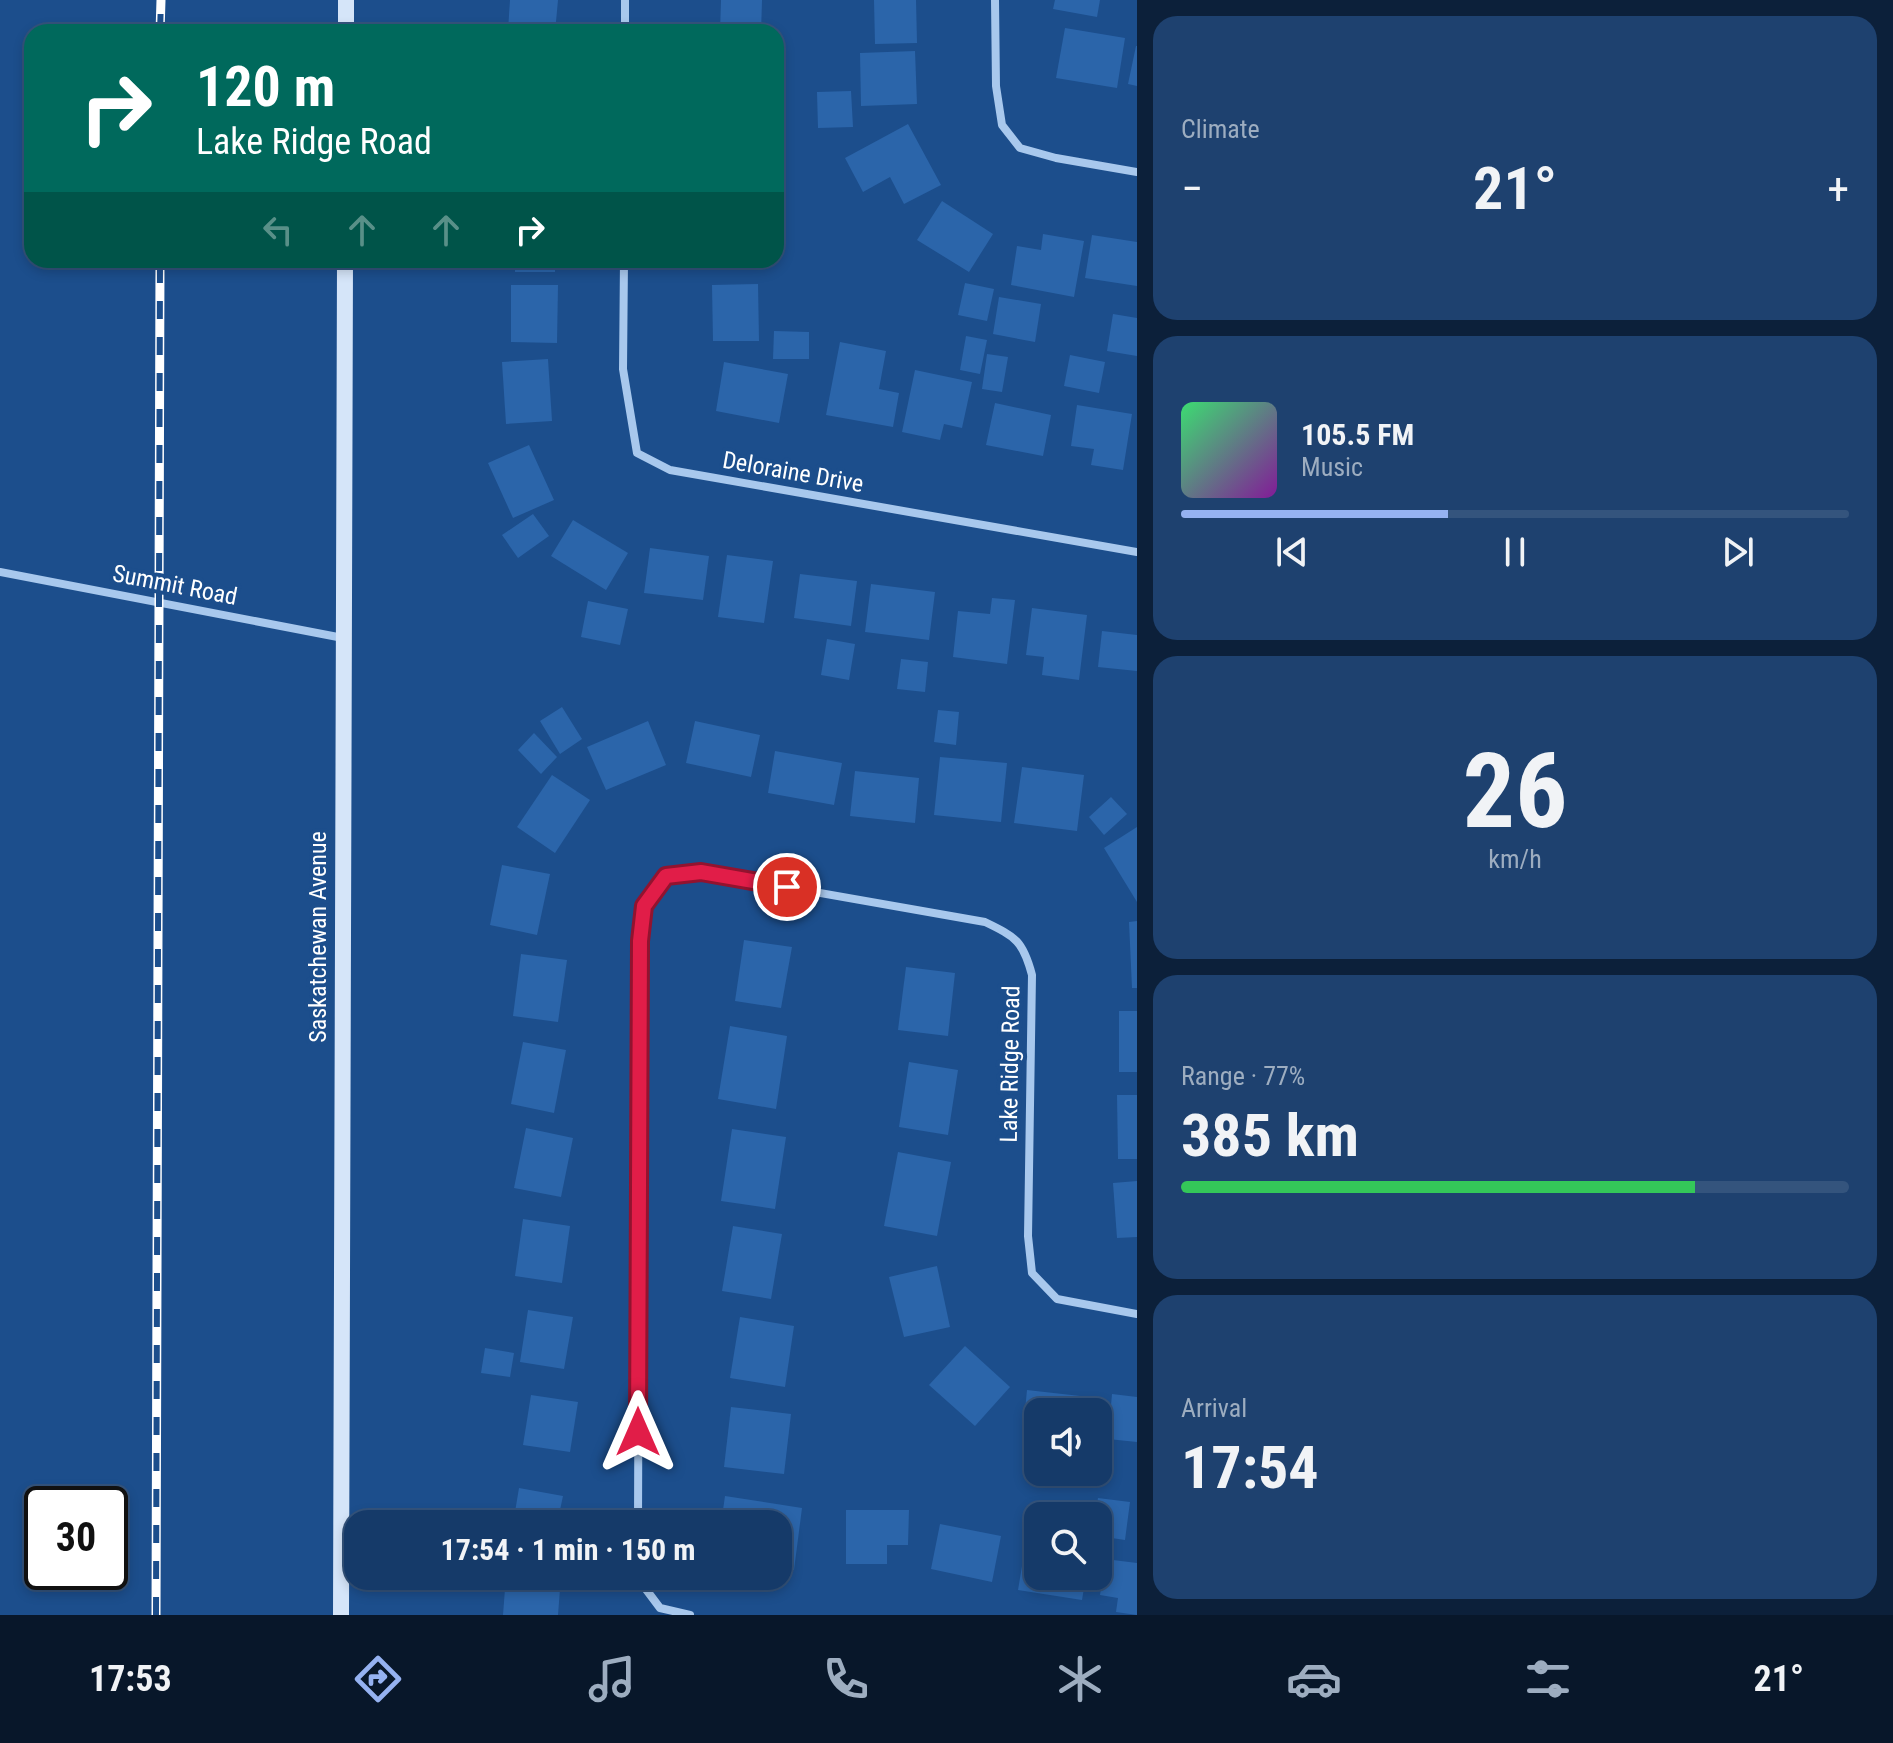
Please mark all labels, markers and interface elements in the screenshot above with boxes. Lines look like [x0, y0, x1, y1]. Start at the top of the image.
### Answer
text: 120 m [196, 54, 335, 120]
icon: right [64, 56, 168, 160]
text: Climate [1181, 114, 1260, 144]
text: Lake Ridge Road [196, 121, 432, 163]
text: 21° [1473, 153, 1557, 224]
text: − [1181, 163, 1203, 215]
text: + [1827, 163, 1849, 215]
icon: left [256, 208, 300, 252]
icon: ahead [340, 208, 384, 252]
icon: ahead [424, 208, 468, 252]
icon: right [508, 208, 552, 252]
text: 105.5 FM [1301, 417, 1414, 452]
street label: Deloraine Drive [720, 446, 866, 498]
text: Music [1301, 452, 1363, 482]
icon: previous [1270, 530, 1314, 574]
icon: pause [1493, 530, 1537, 574]
icon: next [1716, 530, 1760, 574]
street label: Summit Road [110, 559, 240, 611]
text: 26 [1462, 731, 1568, 852]
street label: Saskatchewan Avenue [304, 831, 332, 1043]
text: km/h [1488, 844, 1542, 874]
pin [753, 853, 821, 921]
icon: arrive [765, 865, 809, 909]
street label: Lake Ridge Road [995, 985, 1025, 1143]
text: Range · 77% [1181, 1061, 1305, 1091]
text: 385 km [1181, 1100, 1359, 1171]
position arrow [596, 1390, 680, 1474]
text: Arrival [1181, 1393, 1247, 1423]
map controls [1024, 1398, 1112, 1590]
button: sound [1024, 1398, 1112, 1486]
text: 17:54 [1181, 1432, 1319, 1503]
speed limit sign: 30 [24, 1486, 128, 1590]
button: search [1024, 1502, 1112, 1590]
text: 17:54 · 1 min · 150 m [441, 1532, 695, 1567]
icon: directions [350, 1651, 406, 1707]
icon: music [584, 1651, 640, 1707]
icon: phone [818, 1651, 874, 1707]
icon: climate [1052, 1651, 1108, 1707]
icon: car [1286, 1651, 1342, 1707]
icon: filters [1520, 1651, 1576, 1707]
text: 17:53 [89, 1658, 172, 1700]
text: 21° [1754, 1658, 1804, 1700]

